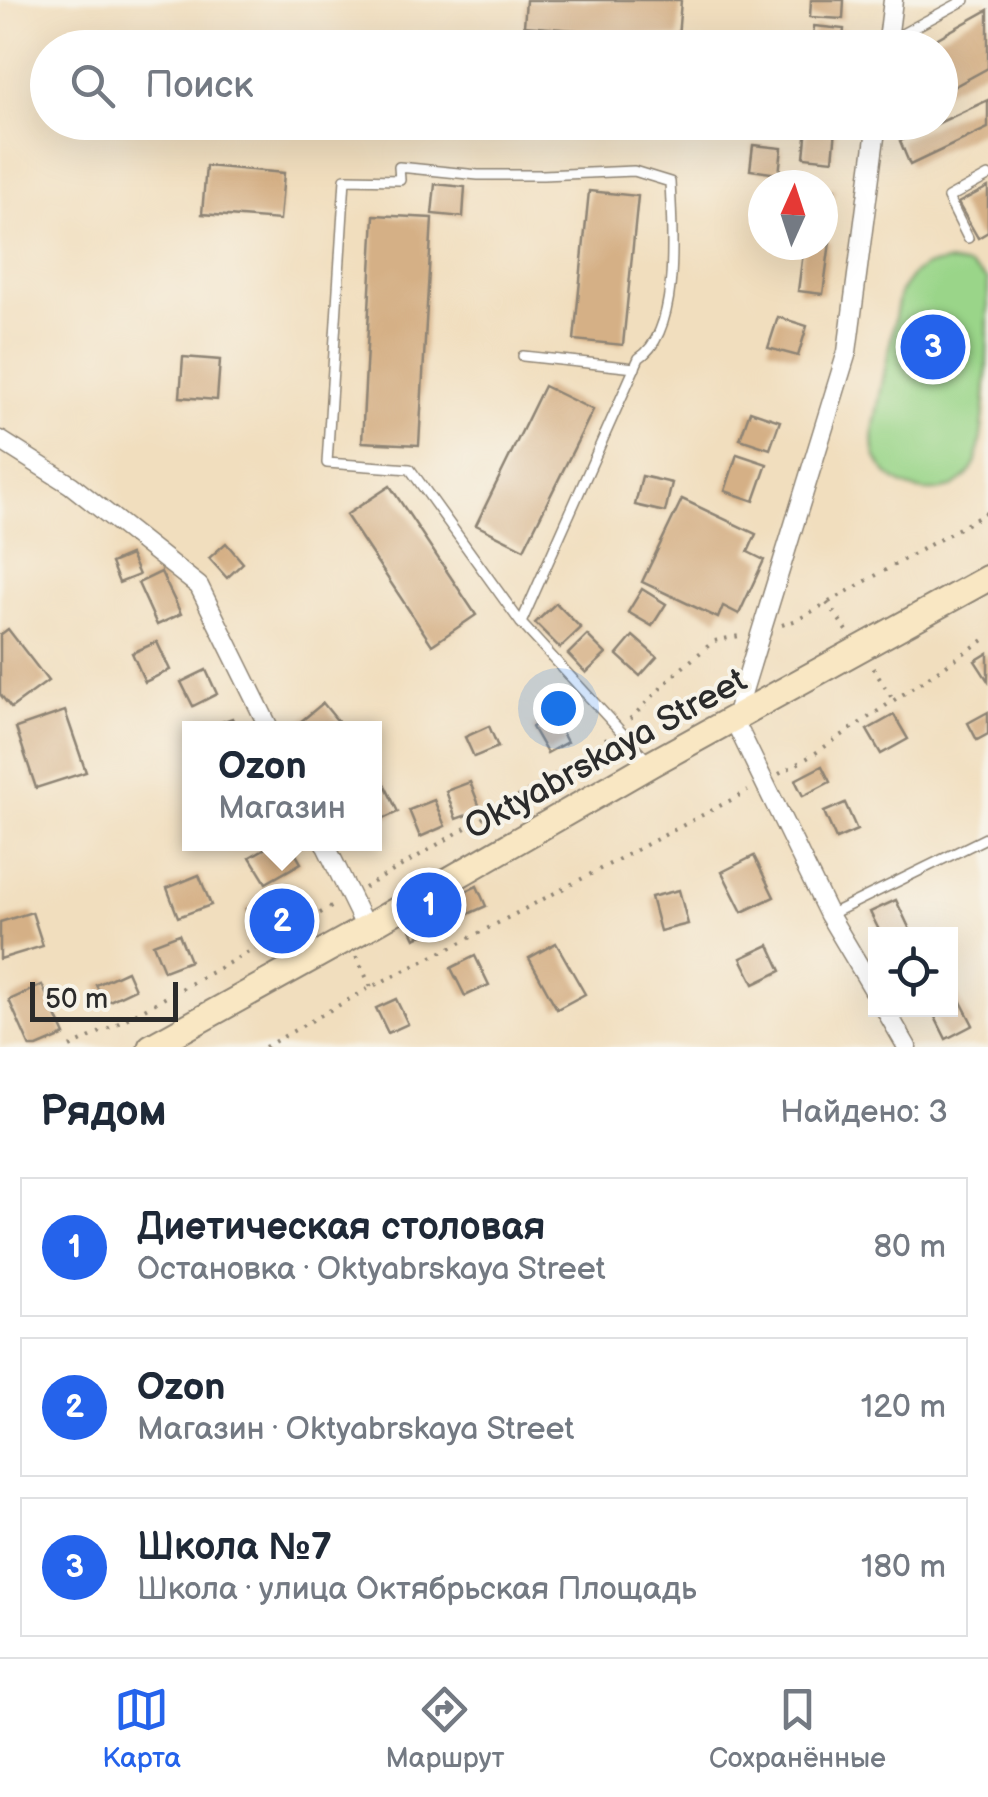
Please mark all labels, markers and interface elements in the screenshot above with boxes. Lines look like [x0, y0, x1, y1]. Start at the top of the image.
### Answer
search box [30, 30, 958, 140]
icon: search [65, 58, 120, 113]
text: Поиск [145, 63, 253, 108]
north arrow [748, 170, 838, 260]
pin: 3 [900, 310, 966, 384]
street label: Oktyabrskaya Street [457, 659, 755, 850]
your location [533, 683, 584, 734]
popup [182, 721, 382, 851]
text: Ozon [218, 744, 307, 789]
text: Магазин [218, 789, 346, 828]
pin: 1 [396, 868, 462, 942]
pin: 2 [250, 884, 314, 958]
map controls [868, 927, 958, 1017]
button: locate [868, 927, 958, 1017]
scale bar [30, 977, 178, 1021]
text: 50 m [45, 983, 108, 1016]
text: Рядом [40, 1087, 167, 1138]
text: Найдено: 3 [780, 1093, 948, 1132]
text: Диетическая столовая [137, 1205, 545, 1250]
text: 1 [68, 1228, 81, 1267]
text: 80 m [873, 1228, 946, 1267]
text: Остановка · Oktyabrskaya Street [137, 1250, 605, 1289]
text: Ozon [137, 1365, 226, 1410]
text: 2 [65, 1388, 84, 1427]
text: 120 m [861, 1388, 946, 1427]
text: Магазин · Oktyabrskaya Street [137, 1410, 574, 1449]
text: Школа №7 [137, 1525, 332, 1570]
text: 3 [65, 1548, 84, 1587]
text: 180 m [861, 1548, 946, 1587]
text: Школа · улица Октябрьская Площадь [137, 1570, 697, 1609]
tab: Карта [102, 1682, 181, 1775]
tab: Маршрут [385, 1682, 505, 1775]
tab: Сохранённые [709, 1682, 886, 1775]

